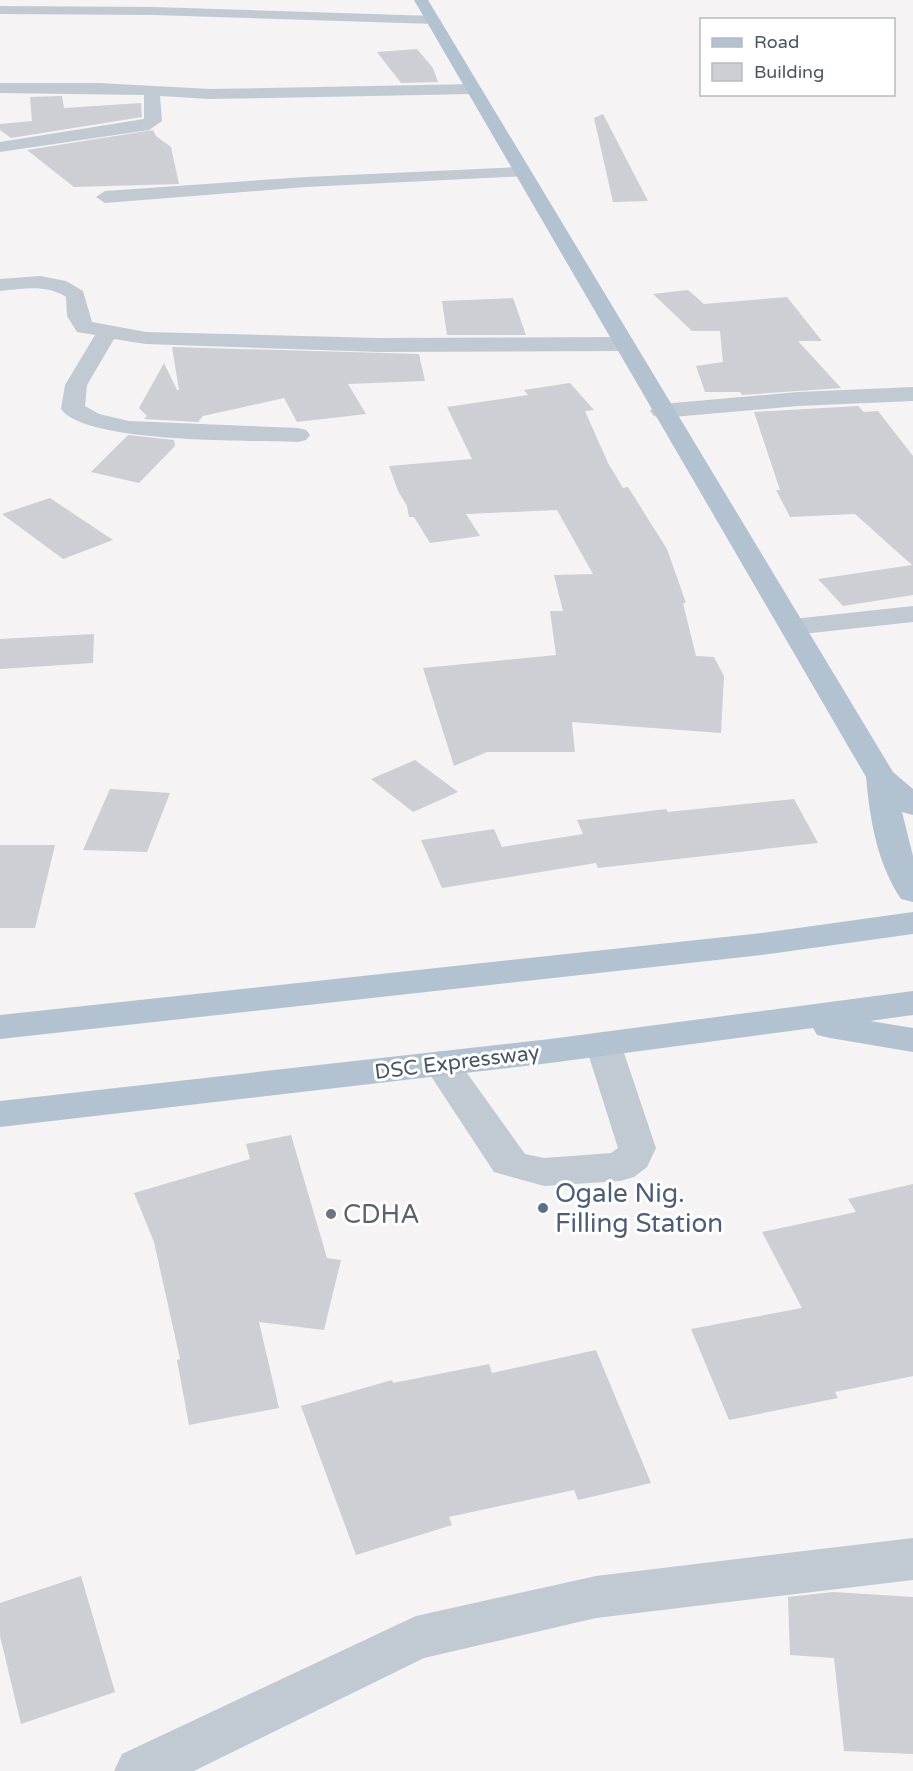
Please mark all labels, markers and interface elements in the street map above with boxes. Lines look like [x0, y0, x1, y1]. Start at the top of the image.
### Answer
legend [700, 18, 895, 96]
text: Road [754, 31, 799, 53]
text: Building [754, 61, 824, 83]
street label: DSC Expressway [373, 1040, 541, 1085]
place label: Ogale Nig. Filling Station [555, 1178, 723, 1239]
place label: CDHA [343, 1199, 420, 1230]
marker: Ogale Nig. Filling Station [536, 1201, 550, 1215]
marker: CDHA [324, 1207, 338, 1221]

